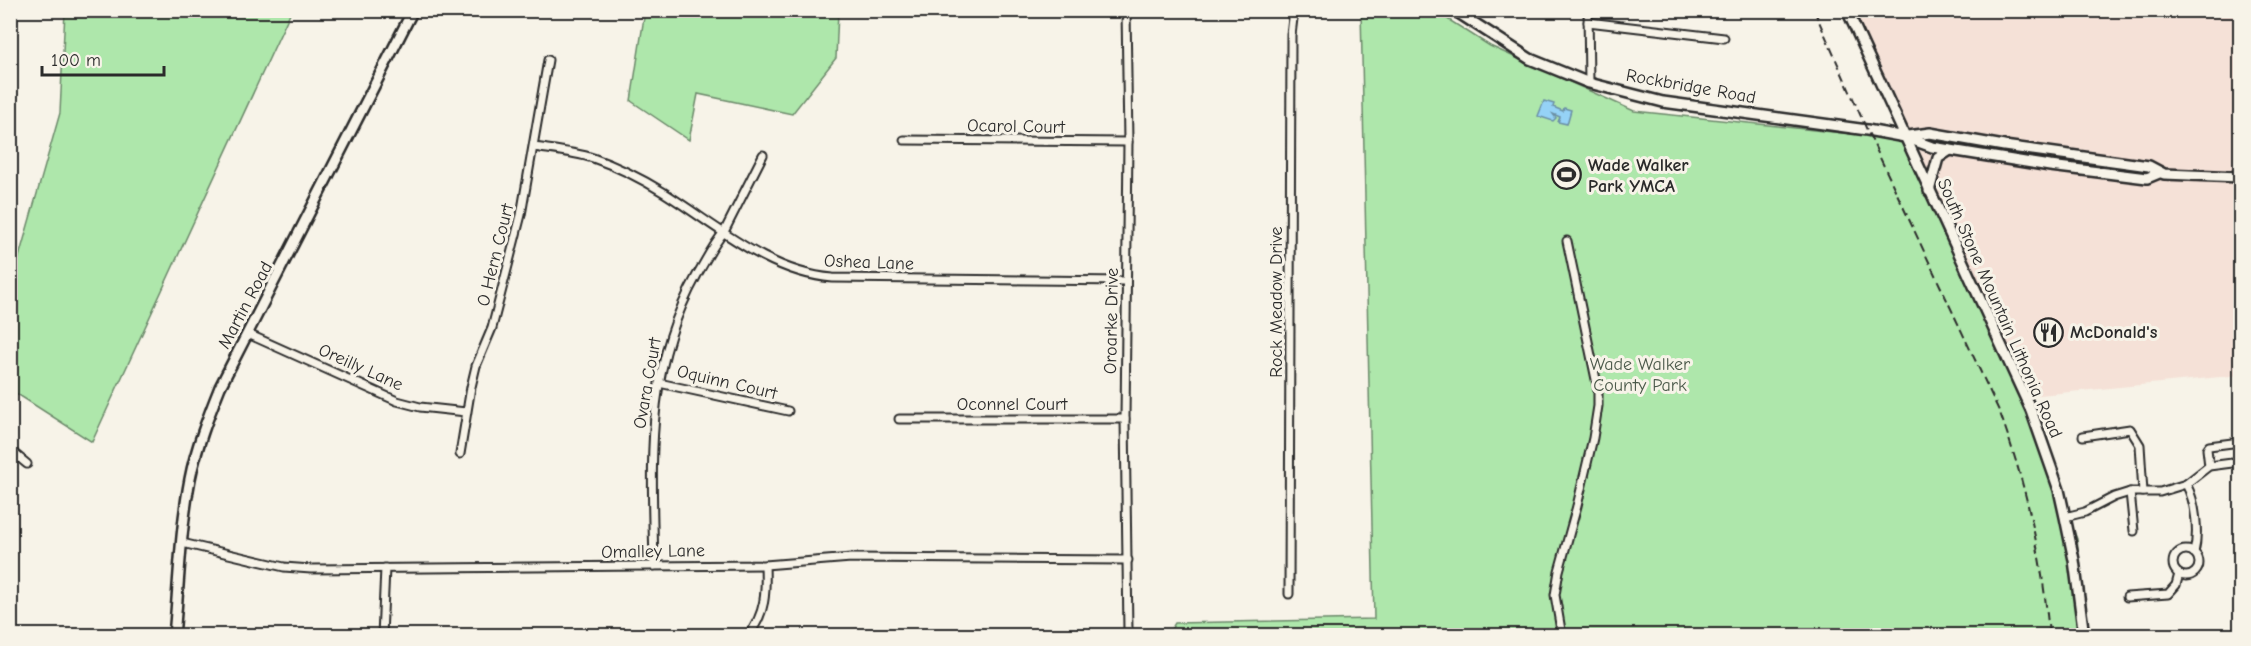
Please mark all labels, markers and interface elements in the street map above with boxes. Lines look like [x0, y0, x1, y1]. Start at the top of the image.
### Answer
scale bar [42, 39, 164, 77]
text: 100 m [51, 50, 101, 71]
street label: Rockbridge Road [1624, 65, 1757, 108]
street label: Ocarol Court [967, 115, 1066, 138]
place label: Wade Walker Park YMCA [1588, 155, 1689, 197]
sports icon: Wade Walker Park YMCA [1551, 159, 1583, 191]
street label: South Stone Mountain Lithonia Road [1933, 175, 2066, 441]
street label: O Hern Court [473, 201, 519, 309]
street label: Rock Meadow Drive [1266, 226, 1287, 378]
street label: Oshea Lane [824, 250, 914, 275]
street label: Martin Road [214, 258, 277, 352]
street label: Oroarke Drive [1100, 268, 1123, 374]
restaurant icon: McDonald's [2033, 316, 2065, 348]
place label: McDonald's [2070, 322, 2158, 343]
street label: Ovara Court [629, 335, 666, 430]
street label: Oreilly Lane [315, 339, 406, 395]
park label: Wade Walker County Park [1590, 354, 1691, 396]
street label: Oquinn Court [675, 361, 780, 404]
street label: Oconnel Court [957, 394, 1068, 415]
street label: Omalley Lane [601, 540, 705, 563]

